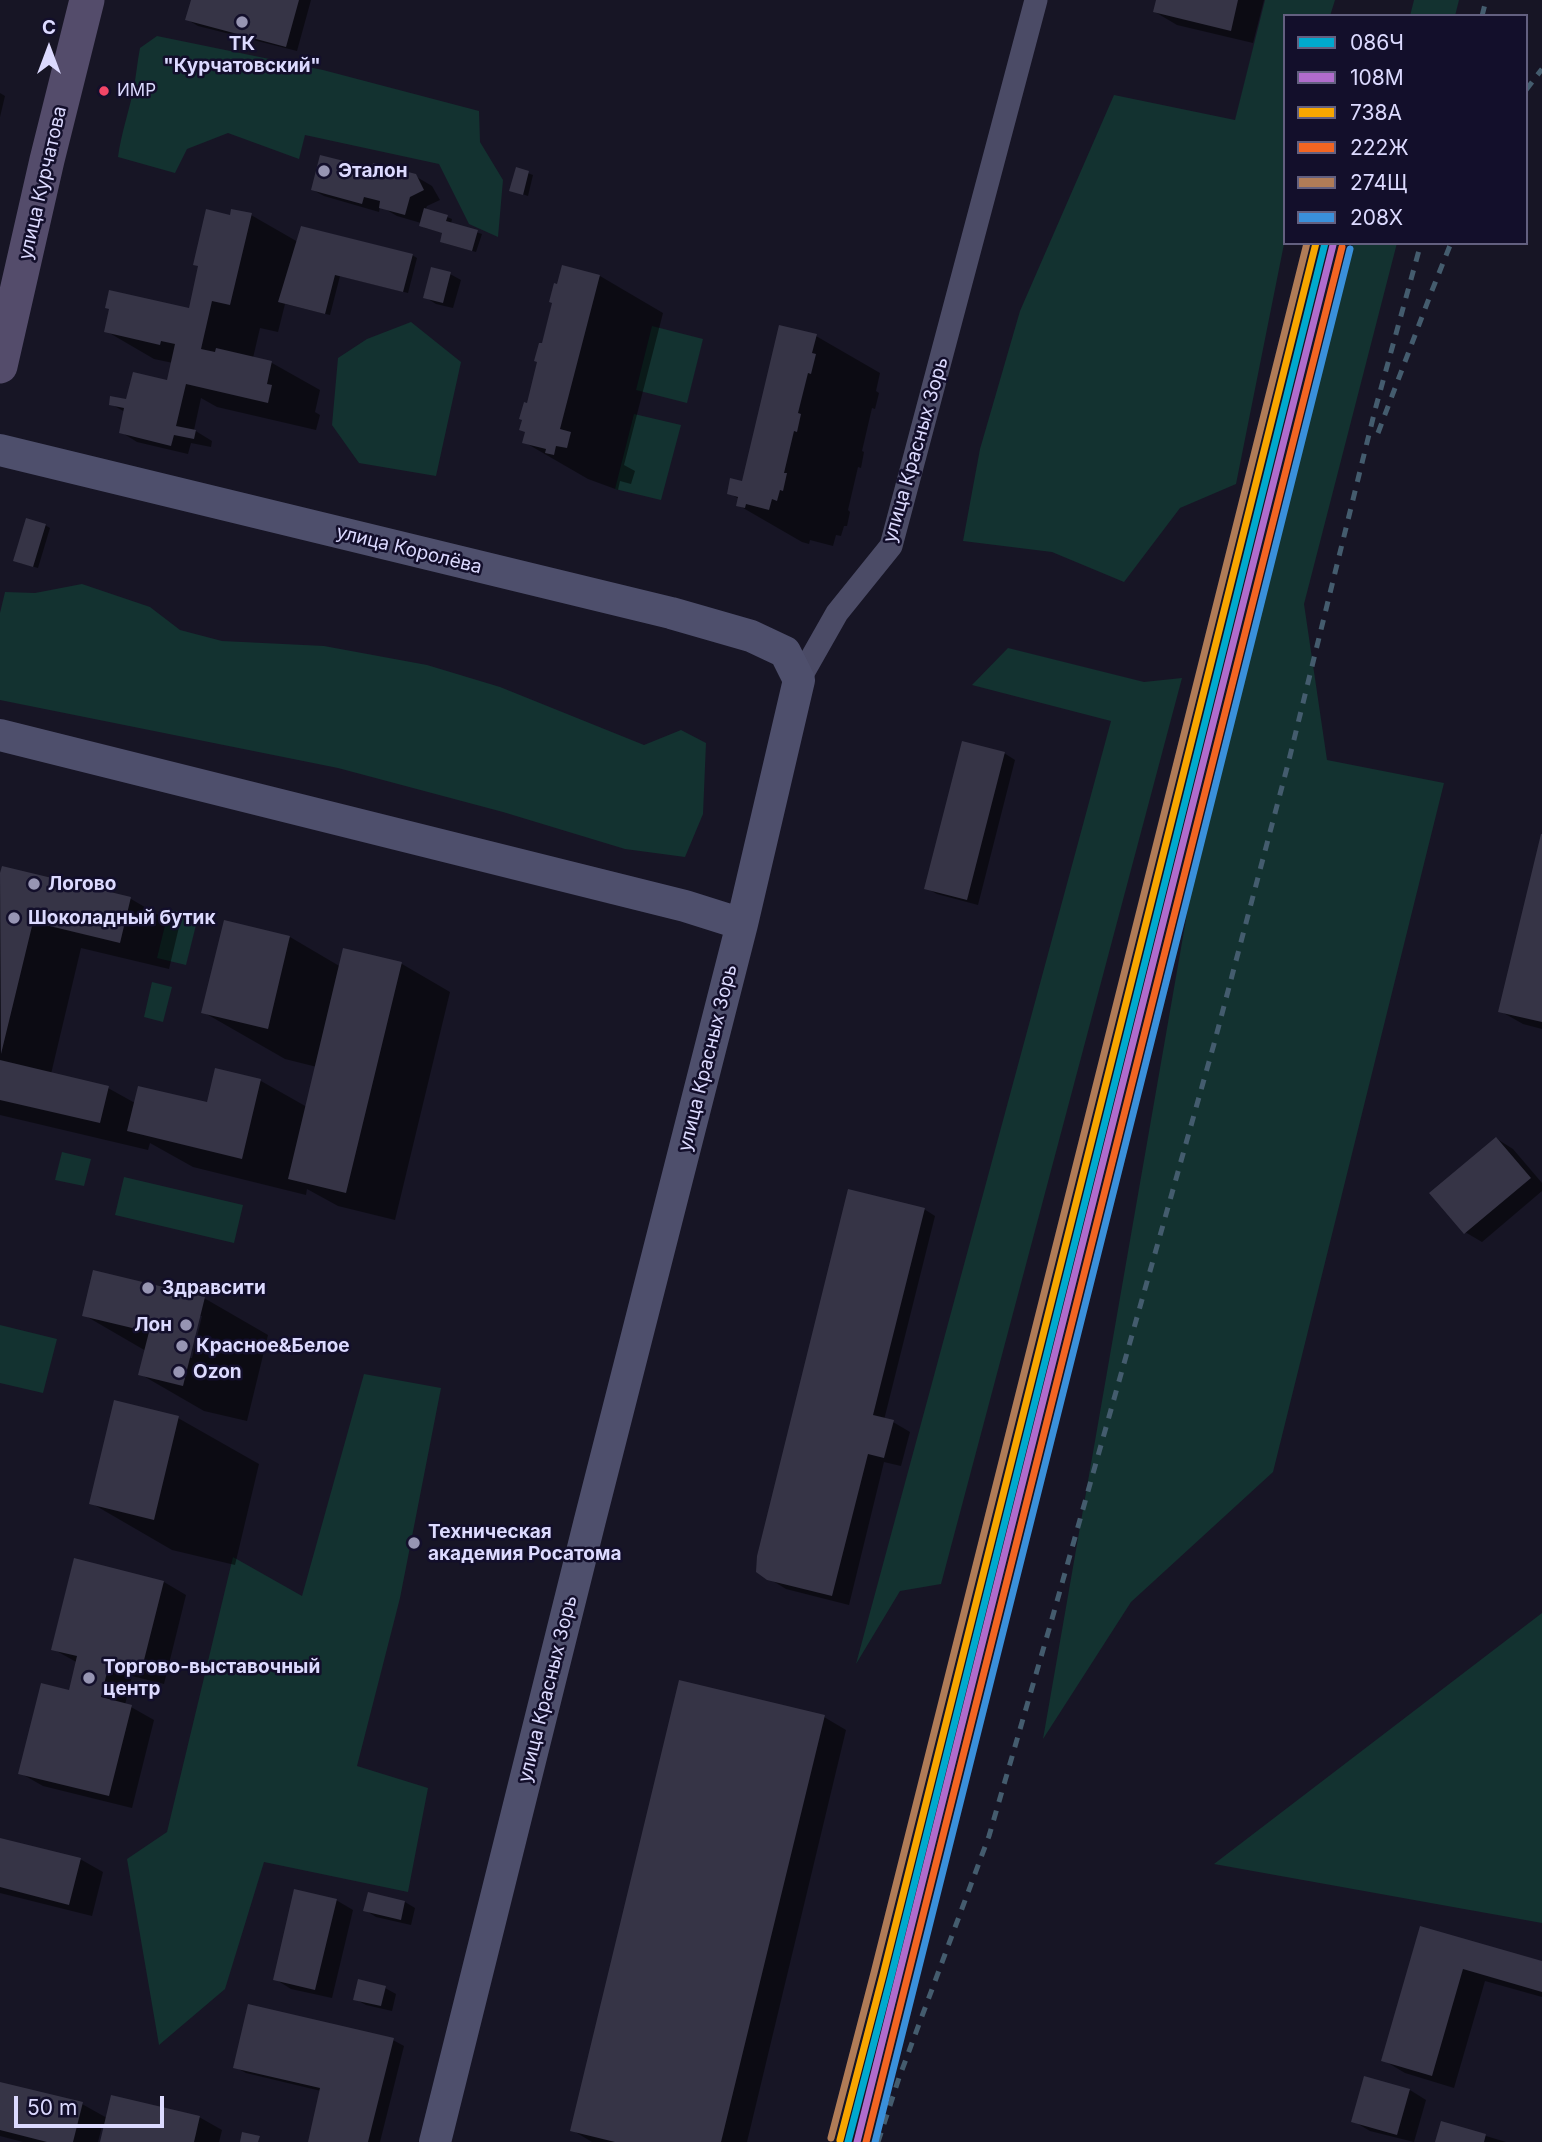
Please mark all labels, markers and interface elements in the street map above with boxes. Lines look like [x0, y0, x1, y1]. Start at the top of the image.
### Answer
north arrow [14, 14, 84, 84]
marker: ТК "Курчатовский" [234, 14, 250, 30]
legend [1283, 14, 1528, 245]
text: С [42, 16, 56, 39]
text: 086Ч [1350, 30, 1404, 55]
place label: ТК "Курчатовский" [163, 33, 321, 77]
text: 108М [1350, 65, 1404, 90]
place label: ИМР [117, 81, 156, 101]
marker: ИМР [97, 84, 111, 98]
text: 738А [1350, 100, 1402, 125]
street label: улица Курчатова [14, 104, 72, 262]
text: 222Ж [1350, 135, 1409, 160]
place label: Эталон [338, 160, 407, 182]
marker: Эталон [316, 163, 332, 179]
text: 274Щ [1350, 170, 1407, 195]
text: 208Х [1350, 205, 1403, 230]
street label: улица Красных Зорь [879, 355, 953, 545]
street label: улица Королёва [334, 521, 484, 579]
place label: Логово [48, 873, 116, 895]
marker: Логово [26, 876, 42, 892]
place label: Шоколадный бутик [28, 907, 216, 929]
marker: Шоколадный бутик [6, 910, 22, 926]
street label: улица Красных Зорь [674, 962, 742, 1154]
place label: Здравсити [162, 1277, 266, 1299]
marker: Здравсити [140, 1280, 156, 1296]
place label: Лон [134, 1314, 172, 1336]
marker: Лон [178, 1317, 194, 1333]
place label: Красное&Белое [196, 1335, 350, 1357]
marker: Красное&Белое [174, 1338, 190, 1354]
place label: Ozon [193, 1361, 242, 1383]
marker: Ozon [171, 1364, 187, 1380]
place label: Техническая академия Росатома [428, 1521, 621, 1565]
marker: Техническая академия Росатома [406, 1535, 422, 1551]
street label: улица Красных Зорь [514, 1593, 582, 1785]
place label: Торгово-выставочный центр [103, 1656, 320, 1700]
marker: Торгово-выставочный центр [81, 1670, 97, 1686]
scale bar [18, 2082, 168, 2126]
text: 50 m [27, 2095, 77, 2120]

